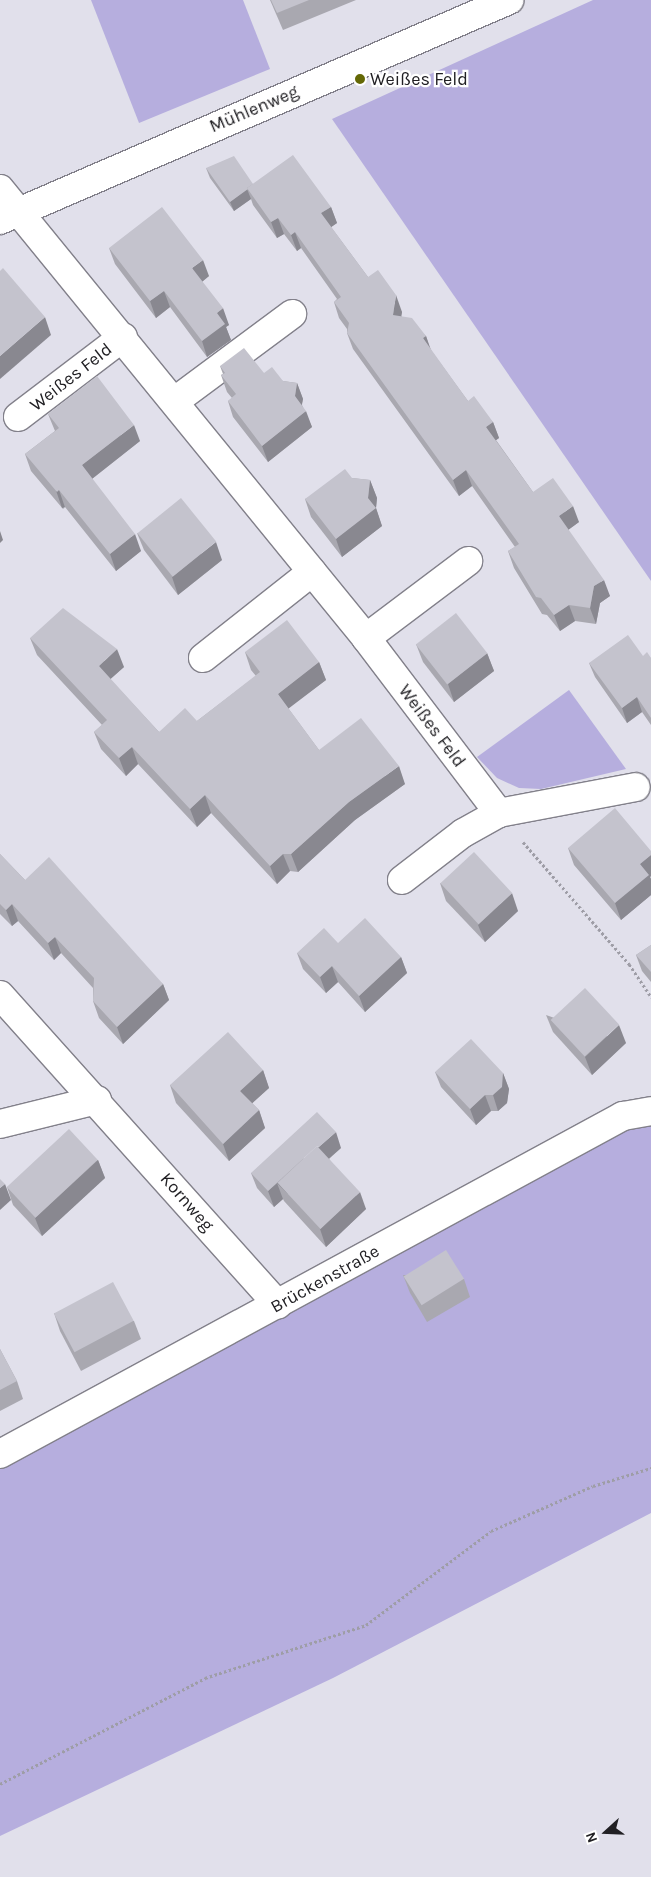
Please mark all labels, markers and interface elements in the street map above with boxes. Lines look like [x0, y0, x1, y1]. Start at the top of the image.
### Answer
place label: Weißes Feld [370, 68, 468, 90]
marker: Weißes Feld [354, 73, 366, 85]
street label: Mühlenweg [206, 81, 302, 137]
street label: Weißes Feld [26, 338, 116, 416]
street label: Weißes Feld [394, 680, 470, 772]
street label: Kornweg [156, 1168, 218, 1236]
street label: Brückenstraße [267, 1240, 383, 1318]
north arrow [581, 1807, 631, 1857]
text: N [582, 1830, 601, 1845]

